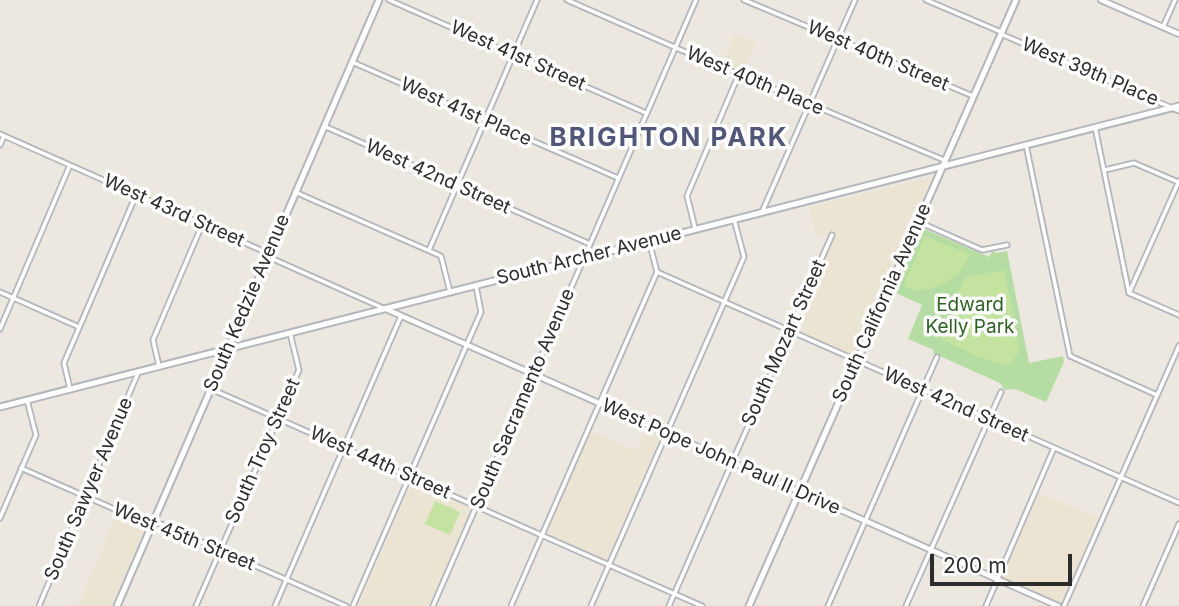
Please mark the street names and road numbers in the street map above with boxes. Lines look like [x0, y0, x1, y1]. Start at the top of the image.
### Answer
street label: West 41st Street [447, 16, 589, 96]
street label: West 40th Street [804, 16, 952, 96]
street label: West 39th Place [1018, 33, 1162, 111]
street label: West 40th Place [683, 42, 827, 120]
street label: West 41st Place [397, 73, 535, 151]
street label: West 42nd Street [362, 135, 514, 219]
street label: West 43rd Street [100, 170, 248, 252]
street label: South California Avenue [828, 200, 936, 406]
street label: South Kedzie Avenue [199, 211, 295, 395]
street label: South Archer Avenue [494, 222, 684, 290]
street label: South Mozart Street [737, 256, 831, 430]
street label: South Sacramento Avenue [466, 285, 580, 513]
street label: West 42nd Street [880, 363, 1032, 447]
street label: South Troy Street [221, 375, 305, 527]
street label: South Sawyer Avenue [40, 394, 138, 584]
street label: West Pope John Paul II Drive [598, 394, 844, 520]
street label: West 44th Street [306, 422, 454, 504]
street label: West 45th Street [110, 498, 258, 576]

